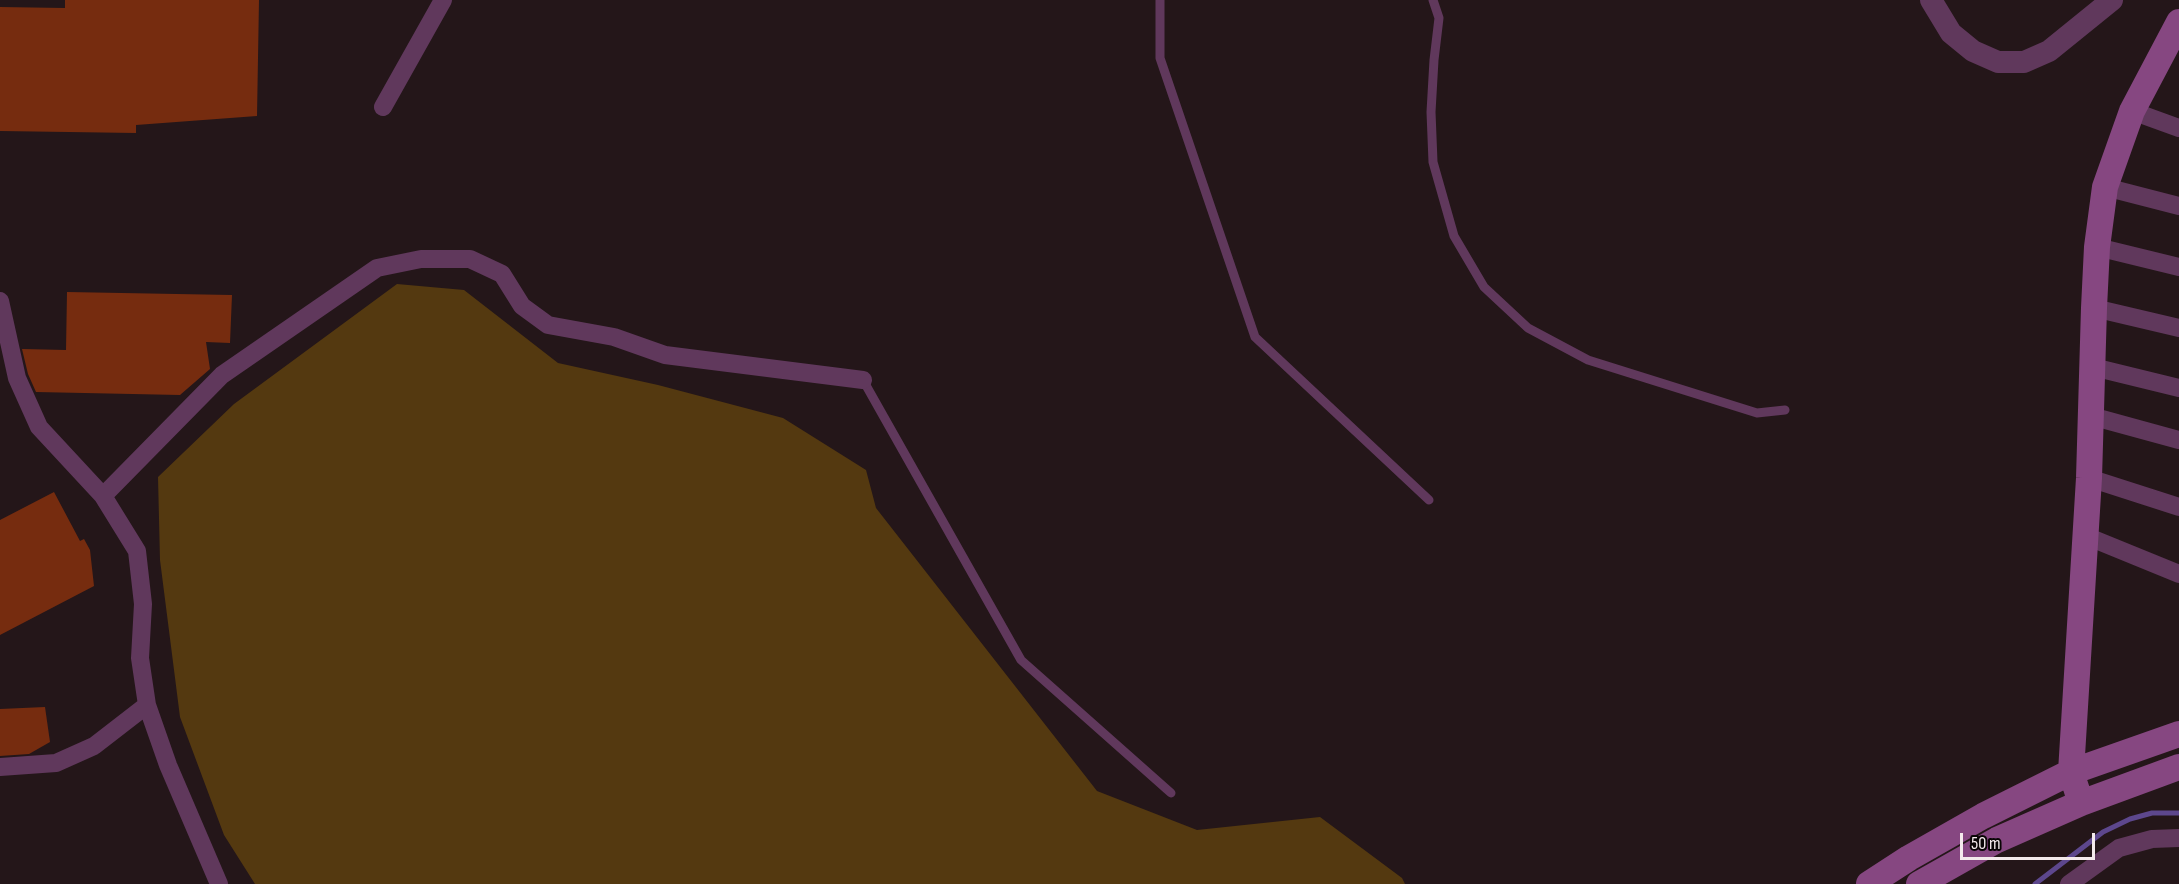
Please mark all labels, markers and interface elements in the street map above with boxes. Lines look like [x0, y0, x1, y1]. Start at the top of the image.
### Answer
scale bar [1963, 821, 2098, 859]
text: 50 m [1971, 833, 2001, 854]

